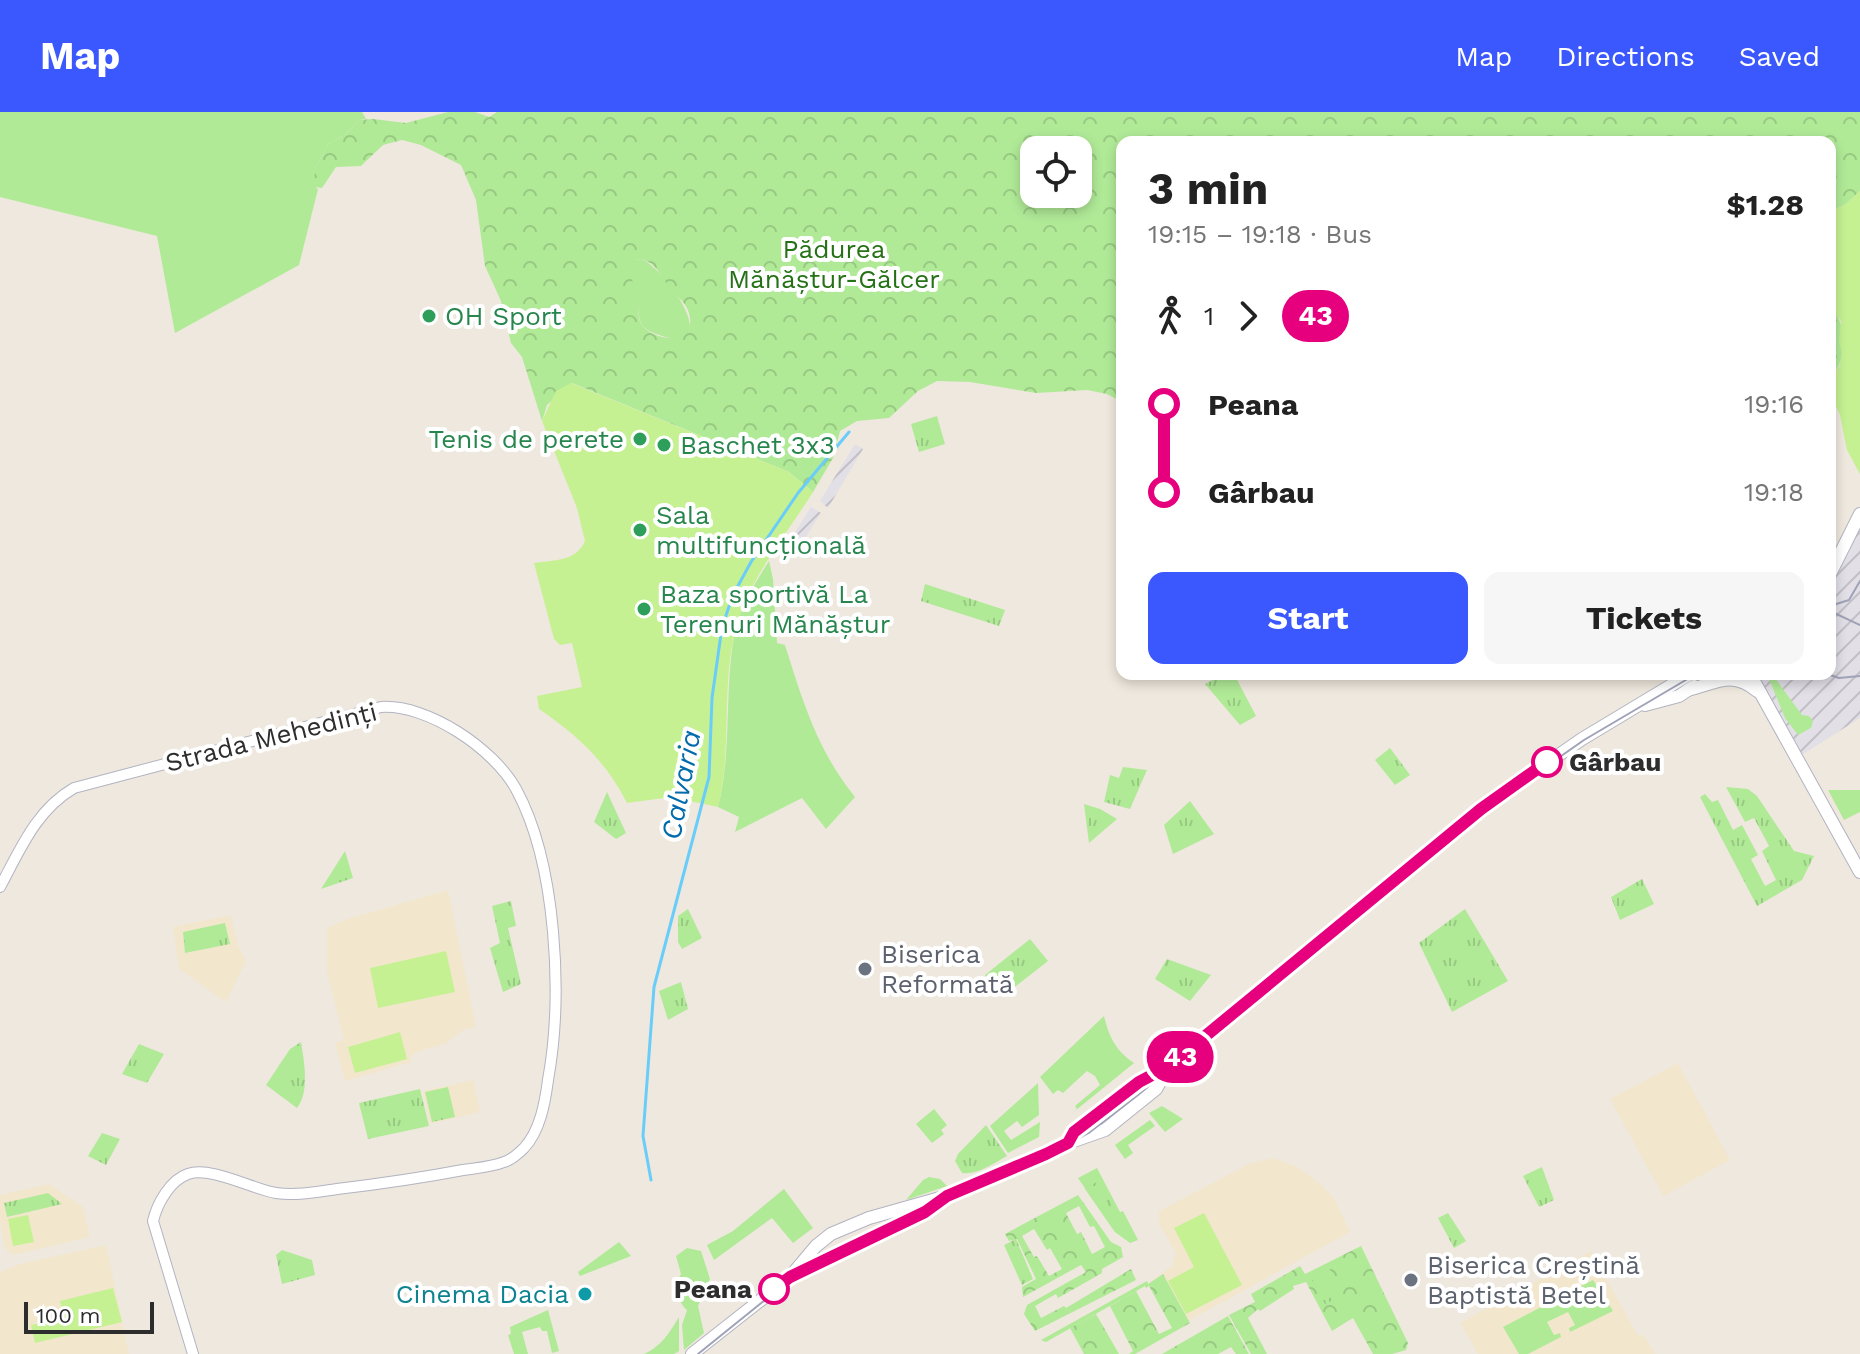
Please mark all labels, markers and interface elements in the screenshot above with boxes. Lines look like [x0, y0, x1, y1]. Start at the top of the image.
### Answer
text: Map [40, 34, 120, 78]
text: Map [1455, 40, 1512, 73]
text: Directions [1556, 40, 1695, 73]
text: Saved [1739, 40, 1820, 73]
map controls [1020, 136, 1092, 208]
button: locate [1020, 136, 1092, 208]
text: 3 min [1148, 163, 1268, 215]
text: $1.28 [1726, 187, 1804, 222]
text: 19:15 – 19:18 · Bus [1148, 219, 1372, 249]
park label: Pădurea Mănăștur-Gălcer [728, 234, 940, 294]
icon: walk [1148, 294, 1192, 338]
icon: forward [1226, 294, 1270, 338]
text: 43 [1298, 299, 1333, 332]
place label: OH Sport [445, 301, 562, 331]
text: 1 [1204, 301, 1214, 331]
marker: OH Sport [420, 307, 438, 325]
text: Peana [1208, 387, 1298, 422]
text: 19:16 [1744, 389, 1804, 419]
place label: Tenis de perete [428, 424, 624, 454]
marker: Tenis de perete [631, 430, 649, 448]
place label: Baschet 3x3 [680, 430, 835, 460]
marker: Baschet 3x3 [655, 436, 673, 454]
text: Gârbau [1208, 475, 1315, 510]
text: 19:18 [1744, 477, 1804, 507]
place label: Sala multifuncțională [656, 500, 866, 560]
marker: Sala multifuncțională [631, 521, 649, 539]
button: Start [1148, 572, 1468, 664]
button: Tickets [1484, 572, 1804, 664]
place label: Baza sportivă La Terenuri Mănăștur [660, 579, 890, 639]
marker: Baza sportivă La Terenuri Mănăștur [635, 600, 653, 618]
street label: Strada Mehedinți [162, 696, 380, 778]
water label: Calvaria [654, 727, 708, 843]
marker: Gârbau [1532, 747, 1562, 777]
place label: Gârbau [1569, 747, 1661, 777]
place label: Biserica Reformată [881, 939, 1014, 999]
marker: Biserica Reformată [856, 960, 874, 978]
line badge: 43 [1144, 1031, 1216, 1083]
text: 43 [1163, 1040, 1197, 1073]
place label: Biserica Creștină Baptistă Betel [1427, 1250, 1640, 1310]
marker: Biserica Creștină Baptistă Betel [1402, 1271, 1420, 1289]
place label: Peana [674, 1274, 752, 1304]
marker: Peana [759, 1274, 789, 1304]
place label: Cinema Dacia [396, 1279, 569, 1309]
marker: Cinema Dacia [576, 1285, 594, 1303]
scale bar [24, 1298, 154, 1334]
text: 100 m [36, 1303, 100, 1328]

